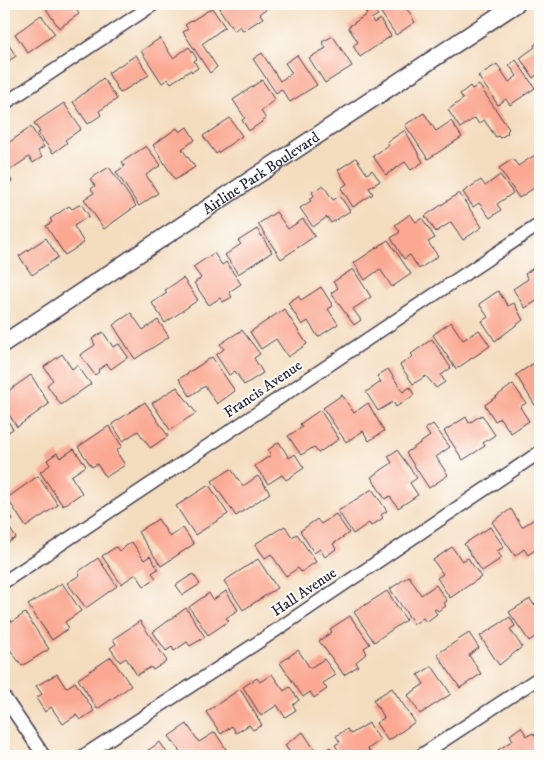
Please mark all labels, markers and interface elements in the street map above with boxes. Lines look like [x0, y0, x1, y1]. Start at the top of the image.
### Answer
street label: Airline Park Boulevard [199, 127, 323, 219]
street label: Francis Avenue [220, 356, 306, 422]
street label: Hall Avenue [268, 563, 340, 621]

